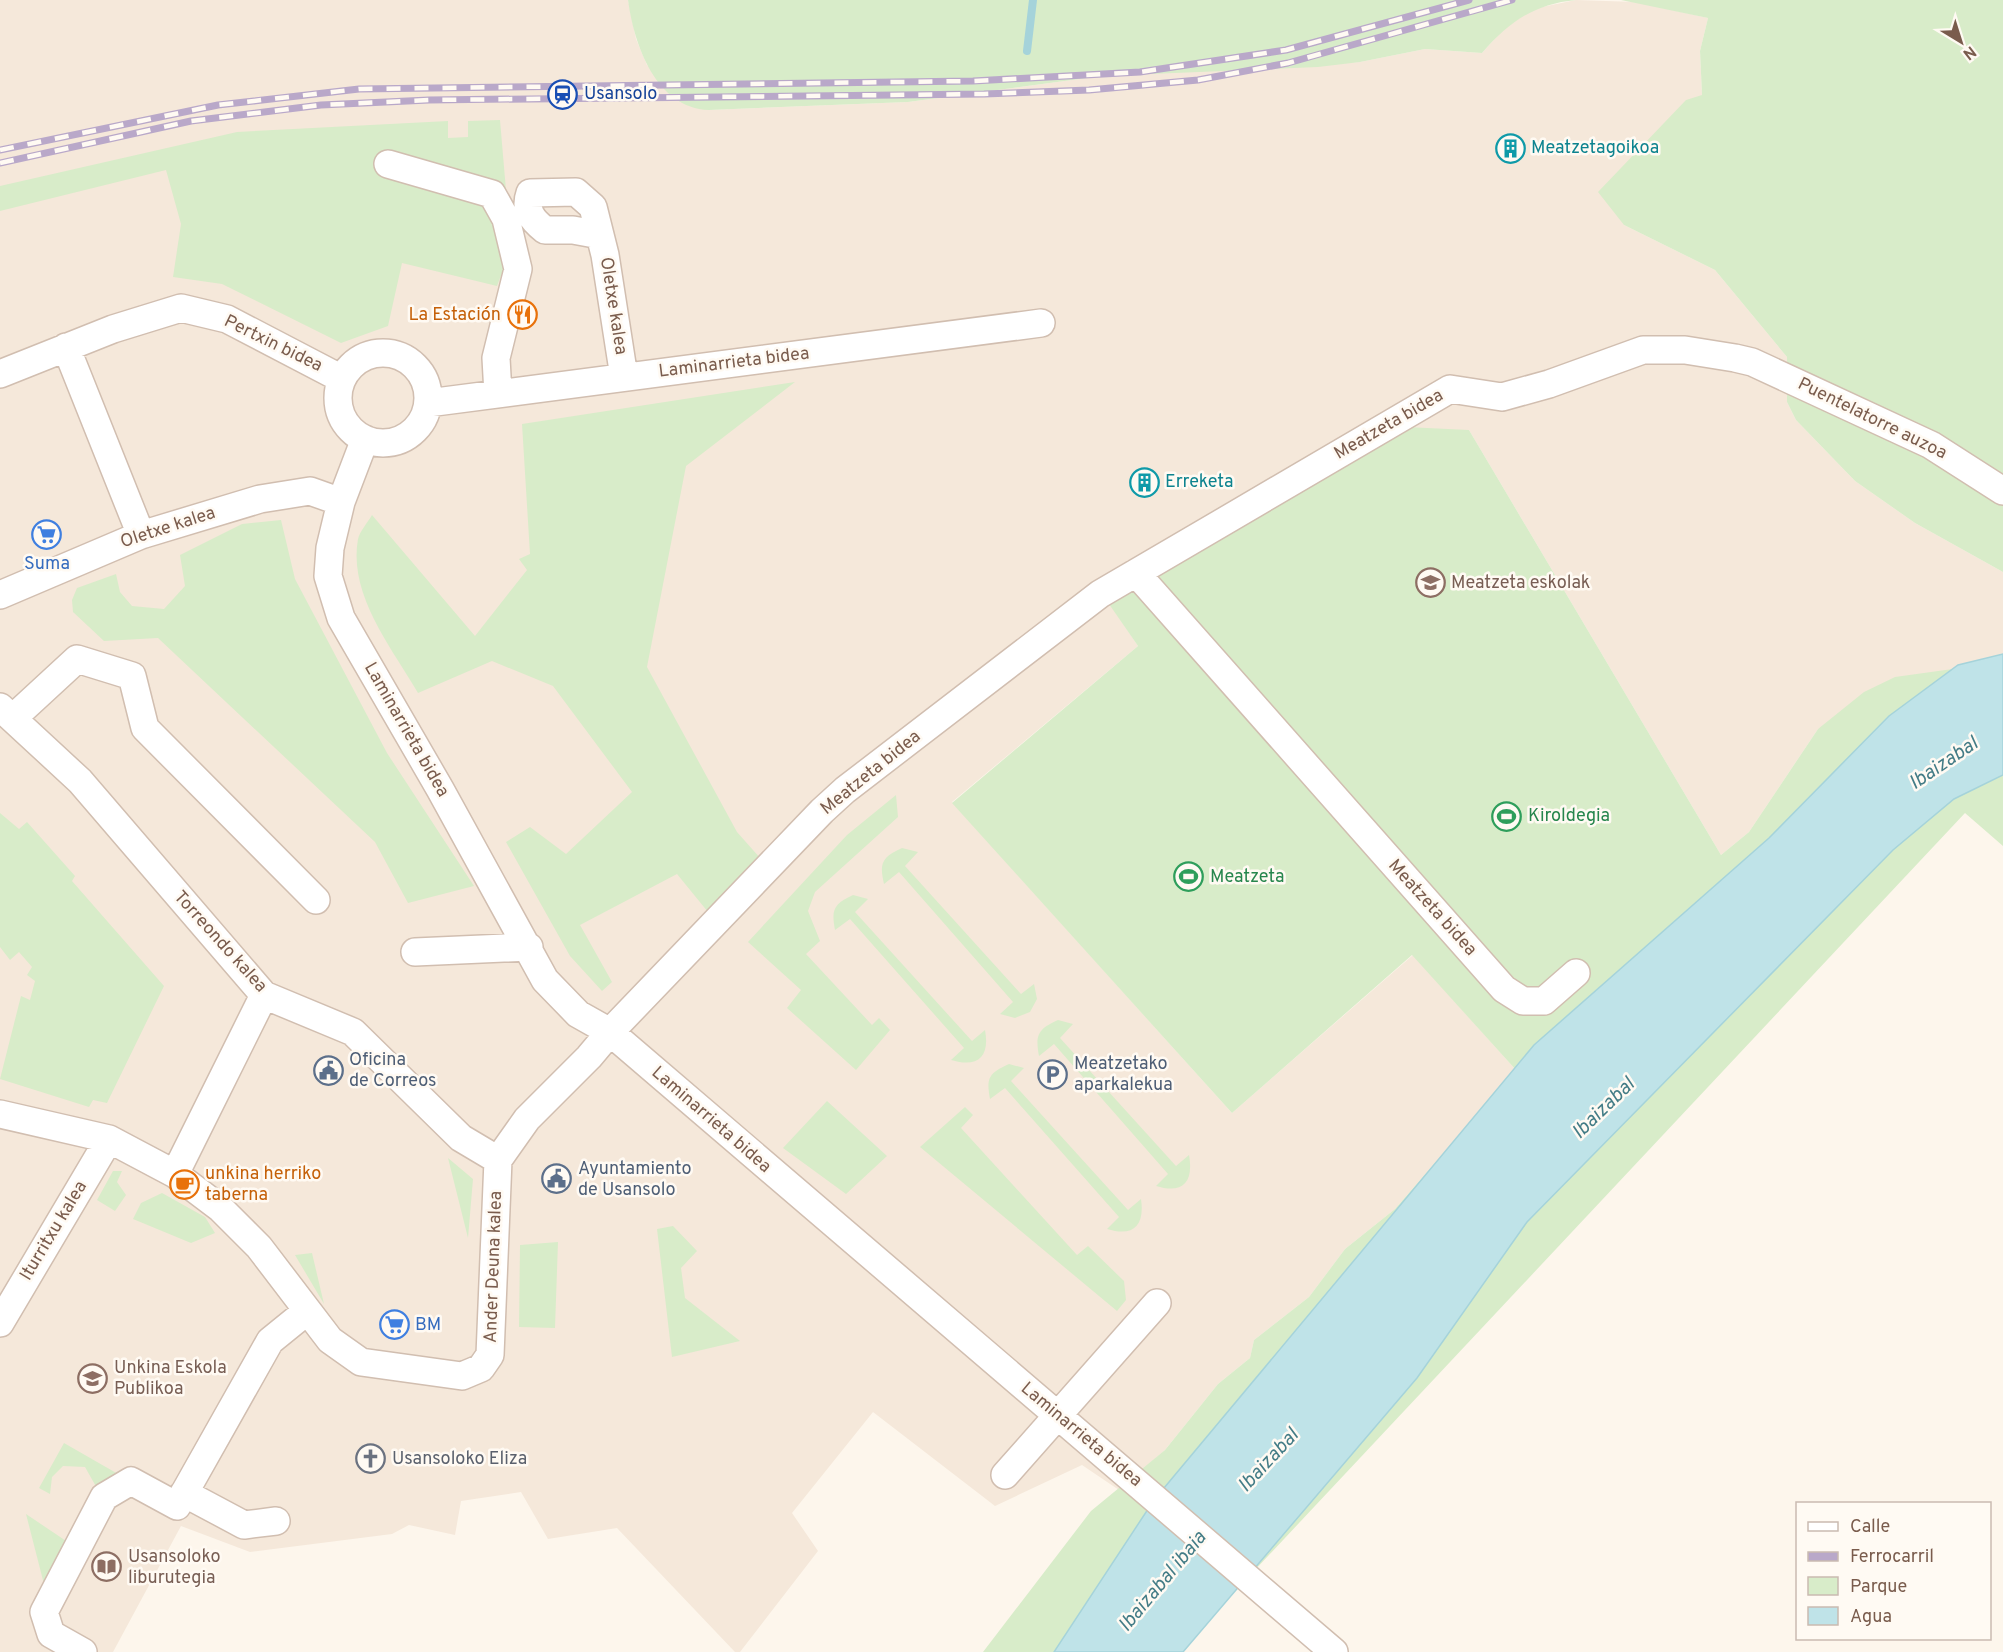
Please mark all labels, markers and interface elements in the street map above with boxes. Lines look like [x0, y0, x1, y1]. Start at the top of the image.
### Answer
north arrow [1931, 12, 1991, 72]
text: N [1958, 41, 1980, 64]
station icon: Usansolo [547, 78, 579, 110]
place label: Usansolo [584, 83, 657, 106]
building icon: Meatzetagoikoa [1494, 132, 1526, 164]
place label: Meatzetagoikoa [1531, 137, 1659, 160]
street label: Oletxe kalea [594, 255, 632, 357]
restaurant icon: La Estación [506, 299, 538, 331]
place label: La Estación [408, 304, 501, 327]
street label: Pertxin bidea [220, 310, 326, 378]
street label: Laminarrieta bidea [657, 342, 811, 384]
street label: Puentelatorre auzoa [1794, 373, 1950, 465]
street label: Meatzeta bidea [1330, 384, 1448, 466]
building icon: Erreketa [1128, 466, 1160, 498]
place label: Erreketa [1165, 471, 1233, 494]
street label: Oletxe kalea [117, 502, 219, 554]
supermarket icon: Suma [31, 519, 63, 551]
place label: Suma [24, 553, 70, 576]
school or university icon: Meatzeta eskolak [1414, 567, 1446, 599]
place label: Meatzeta eskolak [1451, 572, 1590, 595]
street label: Laminarrieta bidea [358, 659, 454, 801]
street label: Meatzeta bidea [816, 726, 926, 820]
water label: Ibaizabal [1904, 731, 1984, 797]
sports icon: Kiroldegia [1491, 800, 1523, 832]
place label: Kiroldegia [1528, 805, 1610, 828]
street label: Meatzeta bidea [1382, 855, 1482, 961]
sports icon: Meatzeta [1173, 861, 1205, 893]
place label: Meatzeta [1210, 866, 1284, 889]
street label: Torreondo kalea [168, 886, 272, 998]
place label: Oficina de Correos [349, 1049, 437, 1093]
place label: Meatzetako aparkalekua [1074, 1053, 1173, 1097]
public building icon: Oficina de Correos [312, 1054, 344, 1086]
parking icon: Meatzetako aparkalekua [1037, 1058, 1069, 1090]
street label: Laminarrieta bidea [646, 1062, 776, 1178]
water label: Ibaizabal [1567, 1072, 1642, 1145]
place label: Ayuntamiento de Usansolo [578, 1158, 692, 1202]
place label: unkina herriko taberna [205, 1163, 321, 1207]
public building icon: Ayuntamiento de Usansolo [541, 1163, 573, 1195]
cafe icon: unkina herriko taberna [168, 1168, 200, 1200]
street label: Iturritxu kalea [15, 1177, 93, 1285]
street label: Ander Deuna kalea [480, 1191, 508, 1343]
supermarket icon: BM [378, 1309, 410, 1341]
place label: BM [415, 1314, 441, 1337]
place label: Unkina Eskola Publikoa [114, 1357, 227, 1401]
school or university icon: Unkina Eskola Publikoa [77, 1362, 109, 1394]
street label: Laminarrieta bidea [1016, 1377, 1146, 1493]
water label: Ibaizabal [1233, 1423, 1306, 1498]
church icon: Usansoloko Eliza [355, 1443, 387, 1475]
place label: Usansoloko Eliza [392, 1448, 527, 1471]
legend [1796, 1502, 1991, 1640]
text: Calle [1850, 1516, 1890, 1539]
water label: Ibaizabal ibaia [1113, 1526, 1213, 1638]
place label: Usansoloko liburutegia [128, 1546, 220, 1590]
text: Ferrocarril [1850, 1546, 1934, 1569]
library icon: Usansoloko liburutegia [91, 1551, 123, 1583]
text: Parque [1850, 1576, 1907, 1599]
text: Agua [1850, 1606, 1892, 1629]

